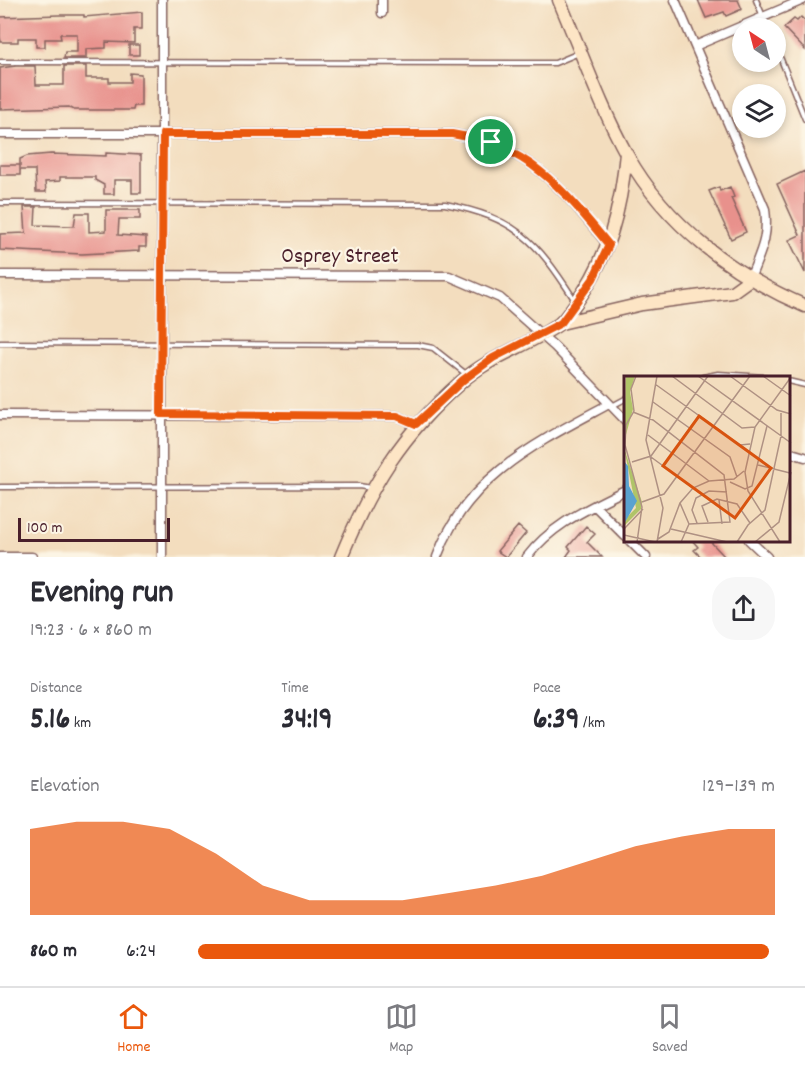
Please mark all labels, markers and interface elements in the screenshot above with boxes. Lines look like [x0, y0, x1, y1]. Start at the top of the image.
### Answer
north arrow [732, 18, 786, 72]
map controls [732, 18, 786, 138]
button: layers [732, 84, 786, 138]
pin [465, 116, 516, 167]
icon: arrive [474, 125, 507, 158]
street label: Osprey Street [281, 242, 399, 273]
inset map [624, 376, 790, 542]
scale bar [18, 515, 170, 542]
text: 100 m [27, 517, 63, 540]
text: Evening run [30, 571, 174, 618]
button: share [712, 577, 775, 640]
text: 19:23 · 6 × 860 m [30, 617, 152, 645]
text: Distance [30, 677, 82, 700]
text: Time [281, 677, 309, 700]
text: Pace [533, 677, 561, 700]
text: 5.16 [30, 700, 70, 743]
text: 34:19 [281, 700, 332, 743]
text: 6:39 [533, 700, 579, 743]
text: km [70, 712, 91, 735]
text: /km [579, 712, 605, 735]
text: Elevation [30, 773, 100, 801]
text: 129–139 m [702, 773, 775, 801]
text: 860 m [30, 938, 77, 966]
text: 6:24 [126, 938, 156, 966]
tab: Home [117, 1000, 151, 1059]
tab: Map [385, 1000, 418, 1059]
tab: Saved [652, 1000, 688, 1059]

